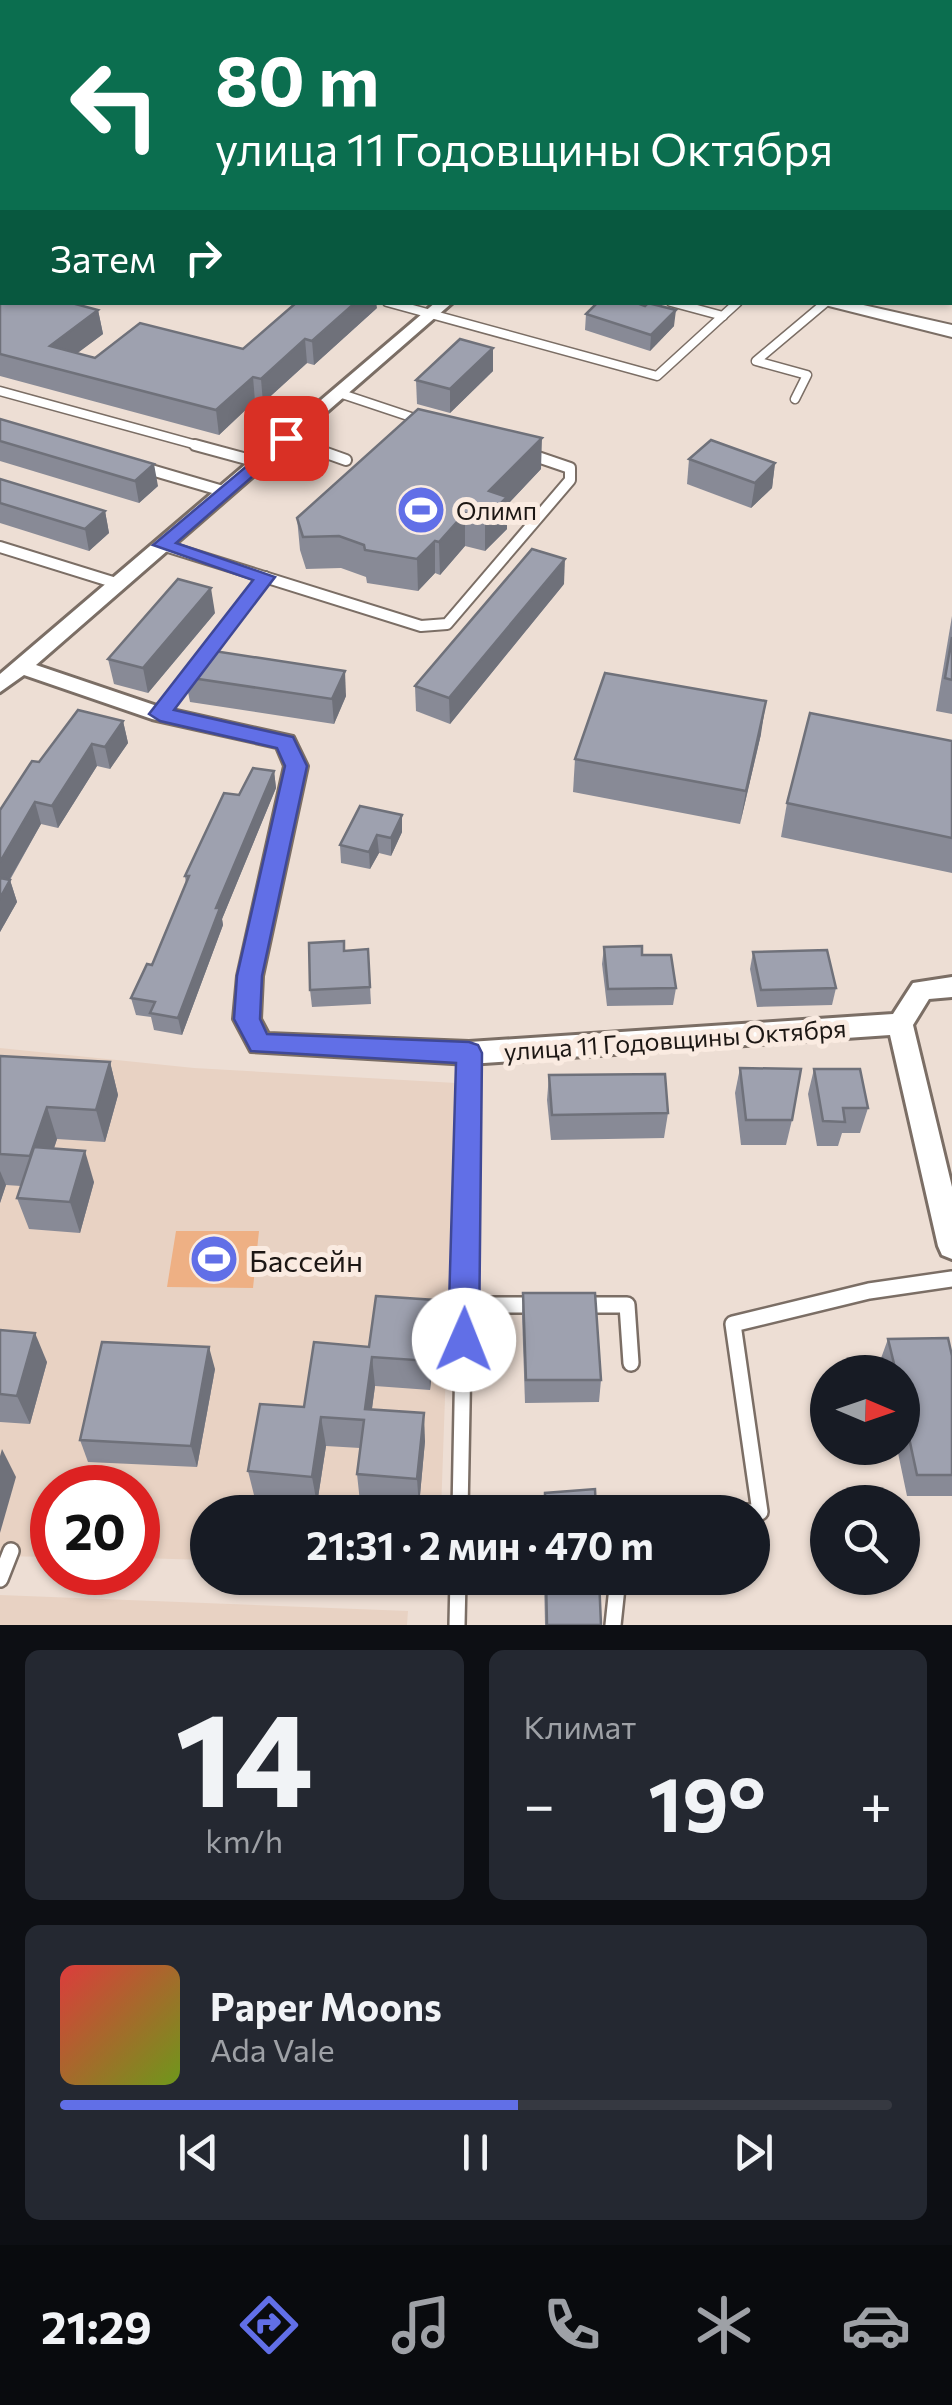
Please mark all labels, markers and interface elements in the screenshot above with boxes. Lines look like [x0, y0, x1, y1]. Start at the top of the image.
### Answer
text: 80 m [215, 35, 379, 120]
icon: left [50, 40, 180, 170]
text: улица 11 Годовщины Октября [215, 120, 833, 175]
icon: right [176, 230, 231, 285]
text: Затем [50, 234, 156, 281]
pin [244, 396, 329, 481]
icon: arrive [259, 411, 314, 466]
sports icon: Олимп [395, 484, 447, 536]
place label: Олимп [456, 495, 537, 525]
street label: улица 11 Годовщины Октября [503, 1012, 847, 1066]
sports icon: Бассейн [188, 1233, 240, 1285]
place label: Бассейн [249, 1241, 363, 1278]
position arrow [412, 1288, 516, 1392]
north arrow [810, 1355, 920, 1465]
map controls [810, 1355, 920, 1595]
speed limit sign: 20 [30, 1465, 160, 1595]
button: search [810, 1485, 920, 1595]
text: 21:31 · 2 мин · 470 m [306, 1521, 654, 1568]
text: 14 [175, 1675, 314, 1834]
text: Климат [524, 1706, 636, 1746]
text: 19° [648, 1756, 766, 1847]
text: − [524, 1769, 555, 1836]
text: + [860, 1769, 892, 1836]
text: km/h [205, 1820, 283, 1860]
text: Paper Moons [210, 1982, 442, 2029]
text: Ada Vale [210, 2029, 335, 2069]
icon: previous [171, 2125, 226, 2180]
icon: pause [448, 2125, 503, 2180]
icon: next [726, 2125, 781, 2180]
icon: directions [234, 2290, 304, 2360]
icon: music [386, 2290, 456, 2360]
icon: phone [537, 2290, 607, 2360]
icon: climate [689, 2290, 759, 2360]
icon: car [841, 2290, 911, 2360]
text: 21:29 [41, 2298, 152, 2353]

